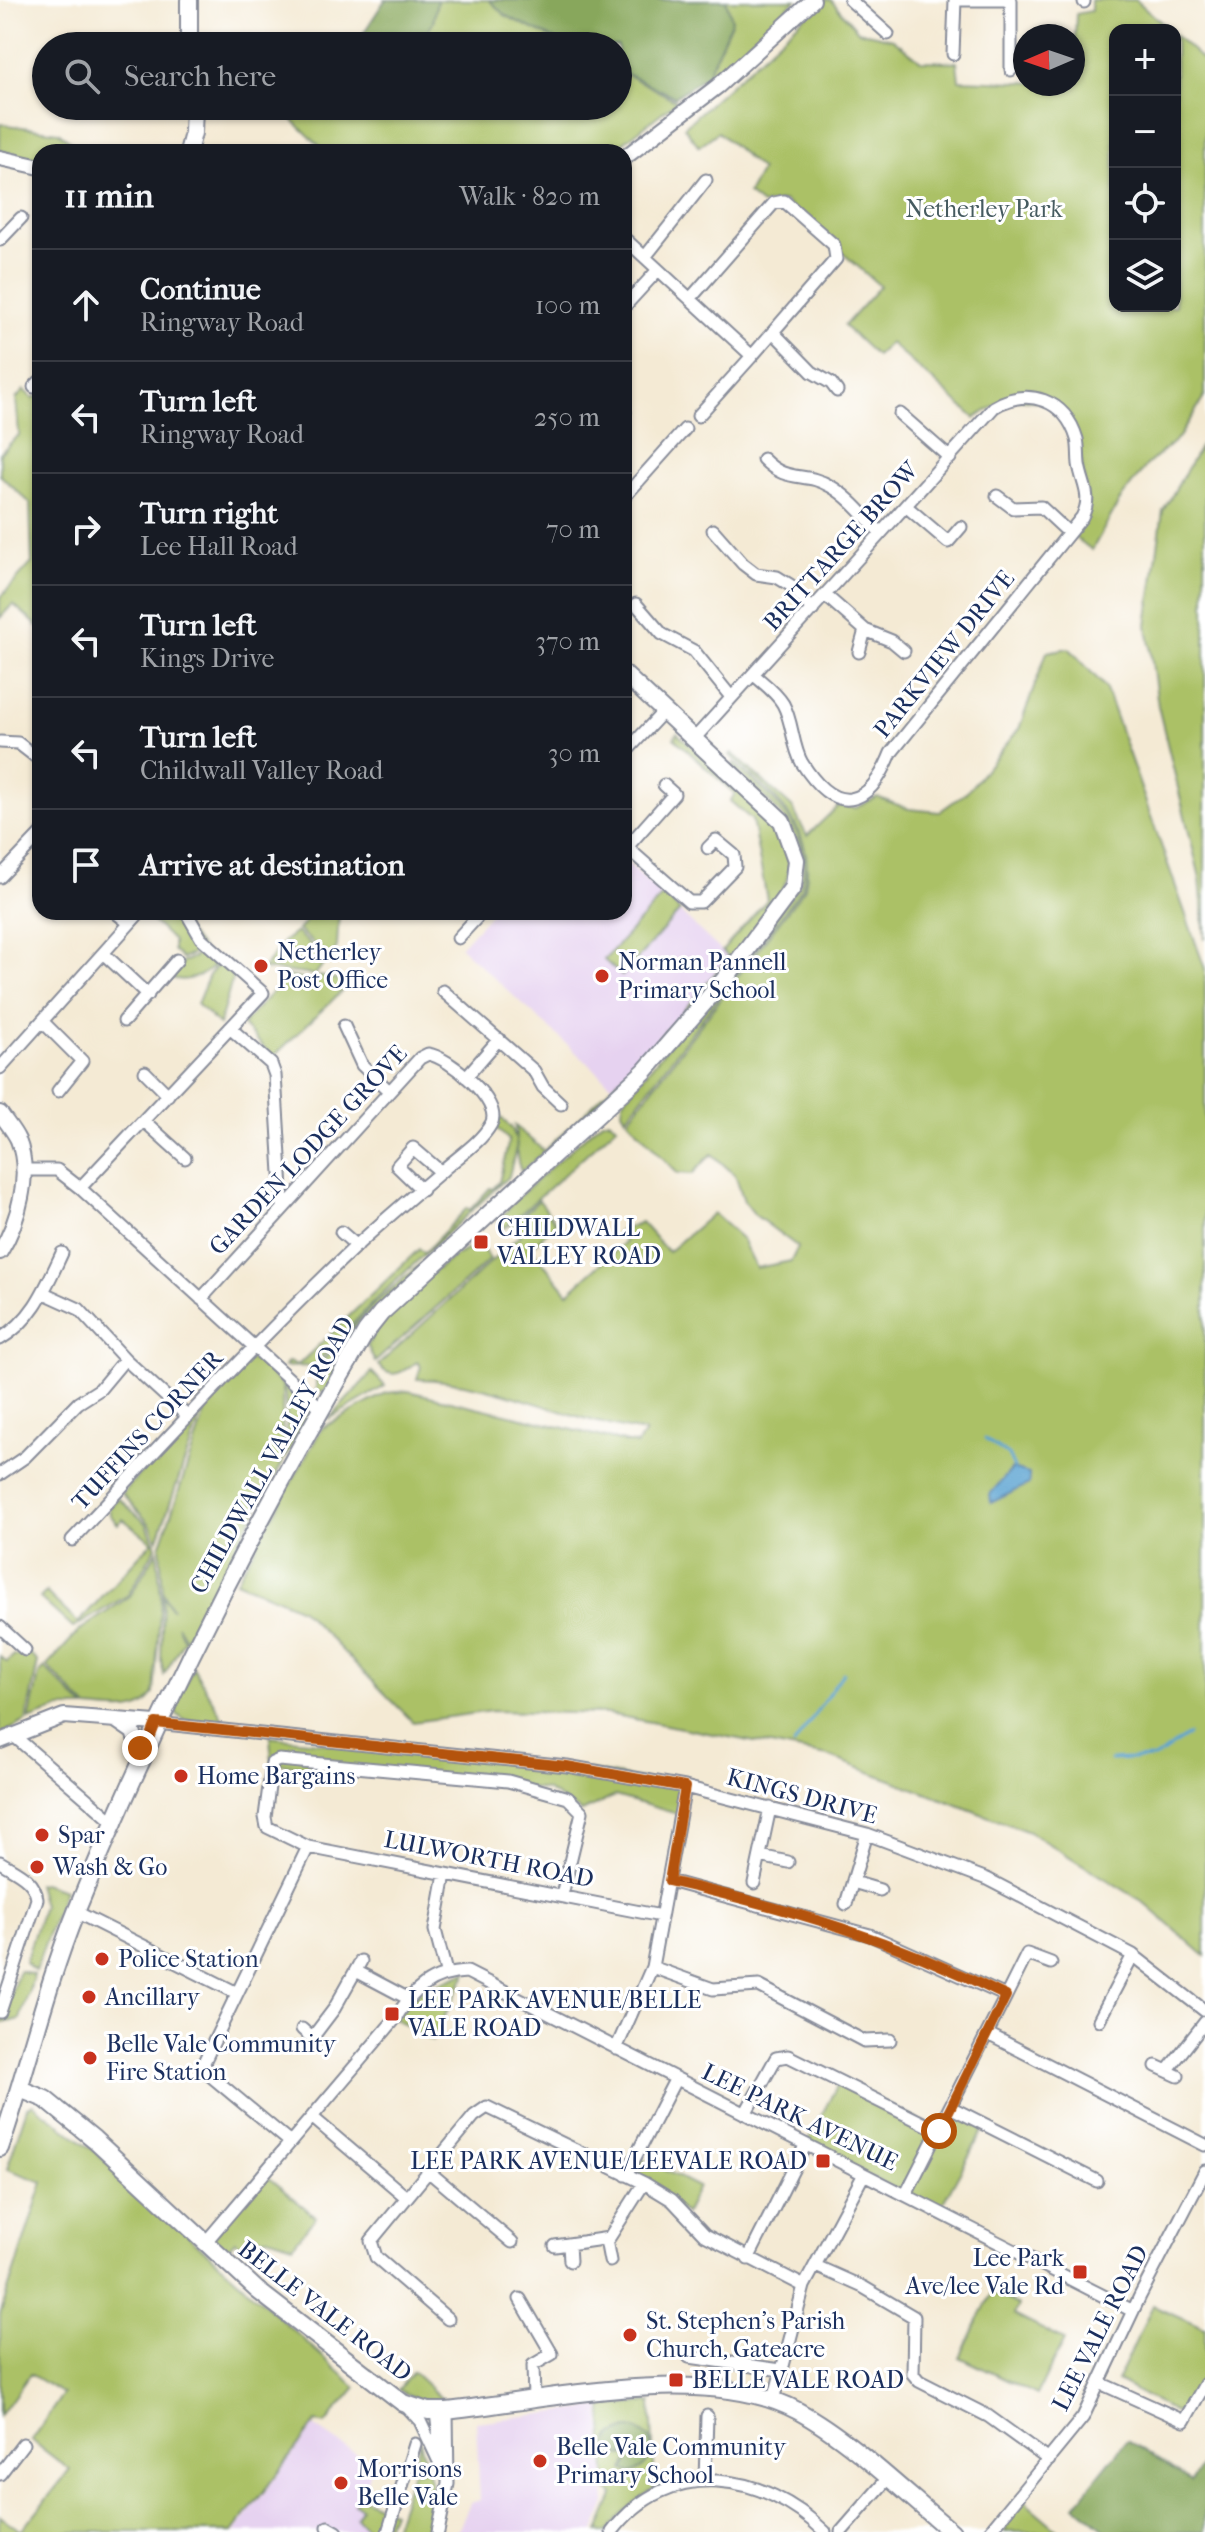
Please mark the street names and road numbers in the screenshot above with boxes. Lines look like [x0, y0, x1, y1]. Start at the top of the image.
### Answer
street label: BRITTARGE BROW [758, 455, 925, 636]
street label: PARKVIEW DRIVE [868, 565, 1020, 743]
street label: GARDEN LODGE GROVE [203, 1039, 413, 1261]
street label: CHILDWALL VALLEY ROAD [184, 1312, 360, 1598]
street label: TUFFINS CORNER [66, 1343, 229, 1516]
street label: KINGS DRIVE [724, 1762, 880, 1830]
street label: LULWORTH ROAD [382, 1825, 596, 1893]
street label: LEE PARK AVENUE [698, 2058, 902, 2176]
street label: BELLE VALE ROAD [233, 2235, 417, 2387]
street label: LEE VALE ROAD [1046, 2241, 1154, 2415]

